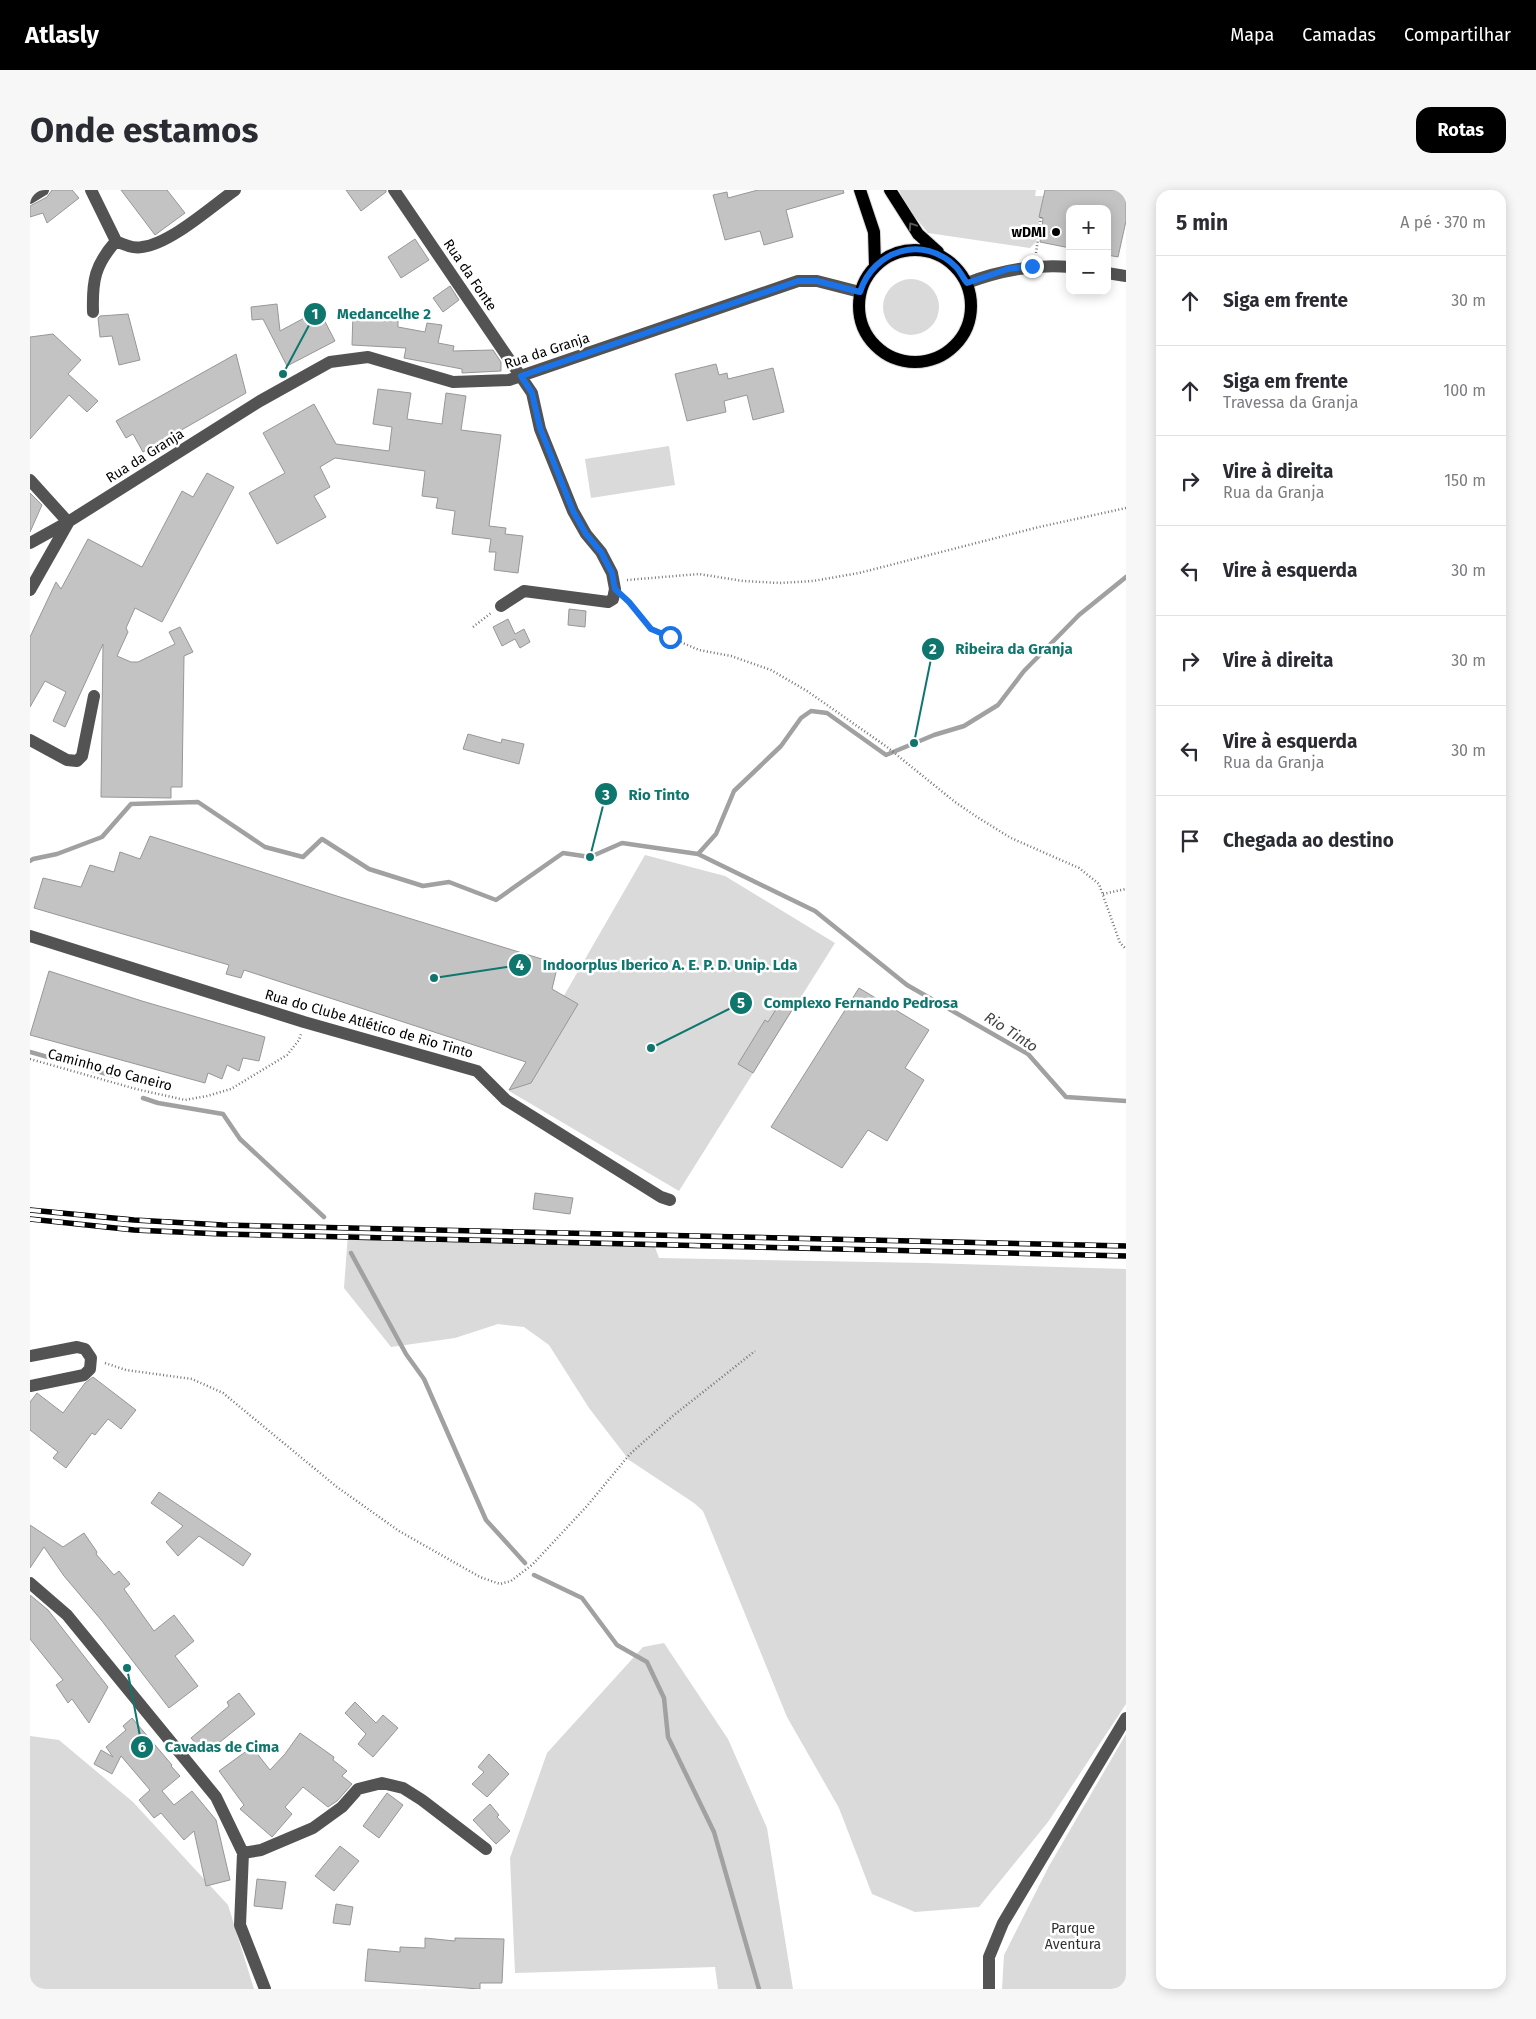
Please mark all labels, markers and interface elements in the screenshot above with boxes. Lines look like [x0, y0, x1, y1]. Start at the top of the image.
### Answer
text: Atlasly [25, 21, 99, 49]
text: Mapa [1230, 24, 1274, 46]
text: Camadas [1302, 24, 1376, 46]
text: Compartilhar [1404, 24, 1511, 46]
button: Rotas [1416, 107, 1506, 153]
text: Onde estamos [30, 109, 258, 151]
map controls [1066, 205, 1111, 295]
button: + [1066, 205, 1111, 250]
text: 5 min [1176, 210, 1228, 236]
text: A pé · 370 m [1400, 213, 1486, 232]
one-way arrow [909, 222, 918, 232]
place label: wDMI [1011, 224, 1046, 241]
marker: wDMI [1050, 226, 1062, 238]
street label: Rua da Fonte [440, 236, 500, 314]
button: − [1066, 250, 1111, 295]
route end [1021, 255, 1044, 278]
icon: ahead [1176, 287, 1204, 315]
text: Siga em frente [1223, 289, 1348, 312]
text: 30 m [1451, 291, 1486, 310]
callout: Medancelhe 2 [302, 299, 441, 329]
text: 1 [312, 305, 318, 323]
text: Medancelhe 2 [337, 305, 431, 323]
street label: Rua da Granja [502, 329, 592, 373]
text: Siga em frente [1223, 370, 1348, 393]
icon: ahead [1176, 377, 1204, 405]
text: 100 m [1443, 381, 1486, 400]
text: Travessa da Granja [1223, 393, 1358, 412]
street label: Rua da Granja [103, 425, 187, 487]
text: Vire à direita [1223, 460, 1333, 483]
icon: right [1176, 467, 1204, 495]
text: 150 m [1444, 471, 1486, 490]
text: Rua da Granja [1223, 483, 1324, 502]
icon: left [1176, 557, 1204, 585]
text: Vire à esquerda [1223, 559, 1357, 582]
text: 30 m [1451, 561, 1486, 580]
route start [659, 626, 682, 649]
callout: Ribeira da Granja [921, 634, 1083, 664]
text: 2 [929, 640, 937, 658]
text: Ribeira da Granja [955, 640, 1073, 658]
icon: right [1176, 647, 1204, 675]
text: Vire à direita [1223, 649, 1333, 672]
text: 30 m [1451, 651, 1486, 670]
text: Vire à esquerda [1223, 730, 1357, 753]
icon: left [1176, 737, 1204, 765]
text: 30 m [1451, 741, 1486, 760]
text: Rua da Granja [1223, 753, 1324, 772]
callout: Rio Tinto [593, 779, 699, 809]
text: 3 [601, 786, 610, 804]
text: Rio Tinto [628, 786, 690, 804]
icon: arrive [1176, 827, 1204, 855]
text: Chegada ao destino [1223, 829, 1394, 852]
callout: Indoorplus Iberico A. E. P. D. Unip. Lda [507, 950, 807, 980]
text: 4 [516, 956, 525, 974]
text: Indoorplus Iberico A. E. P. D. Unip. Lda [543, 956, 797, 974]
street label: Rua do Clube Atlético de Rio Tinto [263, 986, 475, 1062]
callout: Complexo Fernando Pedrosa [728, 988, 968, 1018]
text: 5 [737, 994, 745, 1012]
text: Complexo Fernando Pedrosa [764, 994, 958, 1012]
water label: Rio Tinto [981, 1008, 1041, 1056]
street label: Caminho do Caneiro [46, 1045, 174, 1095]
callout: Cavadas de Cima [130, 1732, 289, 1762]
text: 6 [138, 1738, 147, 1756]
text: Cavadas de Cima [165, 1738, 279, 1756]
park label: Parque Aventura [1045, 1920, 1101, 1953]

